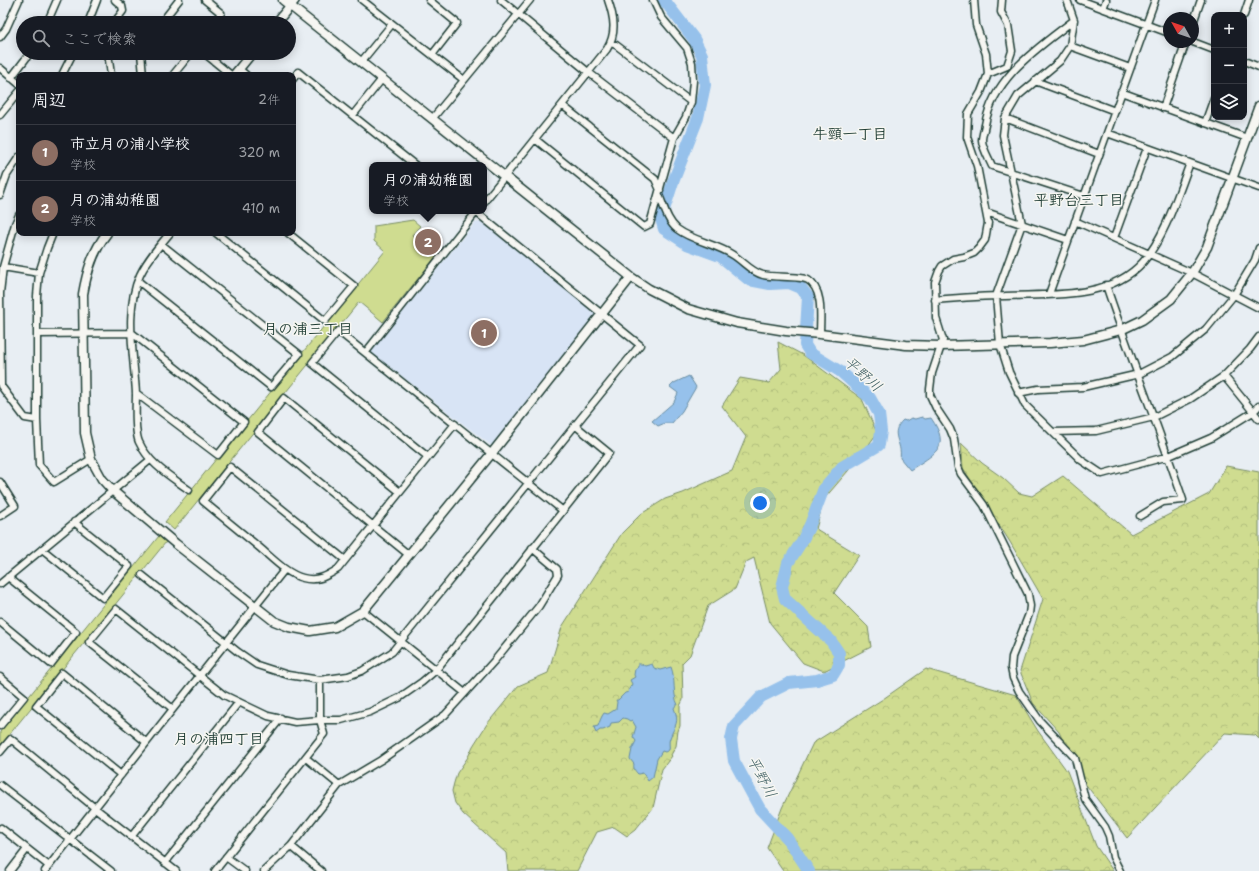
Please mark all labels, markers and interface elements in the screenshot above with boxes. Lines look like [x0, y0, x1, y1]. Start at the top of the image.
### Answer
north arrow [1163, 12, 1199, 48]
map controls [1211, 12, 1247, 120]
button: + [1211, 12, 1247, 48]
search box [16, 16, 296, 60]
icon: search [30, 27, 52, 49]
text: ここで検索 [62, 29, 137, 49]
button: − [1211, 48, 1247, 84]
button: layers [1211, 84, 1247, 120]
text: 周辺 [32, 89, 66, 111]
text: 2件 [258, 91, 280, 108]
district label: 牛頸一丁目 [812, 124, 888, 144]
text: 市立月の浦小学校 [70, 134, 190, 154]
text: 1 [42, 144, 48, 161]
text: 320 m [238, 144, 280, 161]
text: 学校 [70, 156, 96, 173]
popup [369, 162, 487, 214]
text: 月の浦幼稚園 [383, 170, 473, 190]
text: 月の浦幼稚園 [70, 190, 160, 210]
district label: 平野台三丁目 [1034, 190, 1124, 210]
text: 学校 [383, 192, 409, 209]
text: 2 [40, 200, 50, 217]
text: 410 m [242, 200, 280, 217]
text: 学校 [70, 212, 96, 229]
pin: 2 [415, 227, 441, 257]
pin: 1 [471, 318, 497, 348]
district label: 月の浦三丁目 [263, 319, 353, 339]
water label: 平野川 [840, 352, 886, 396]
your location [750, 493, 770, 513]
district label: 月の浦四丁目 [174, 729, 264, 749]
water label: 平野川 [743, 752, 781, 802]

